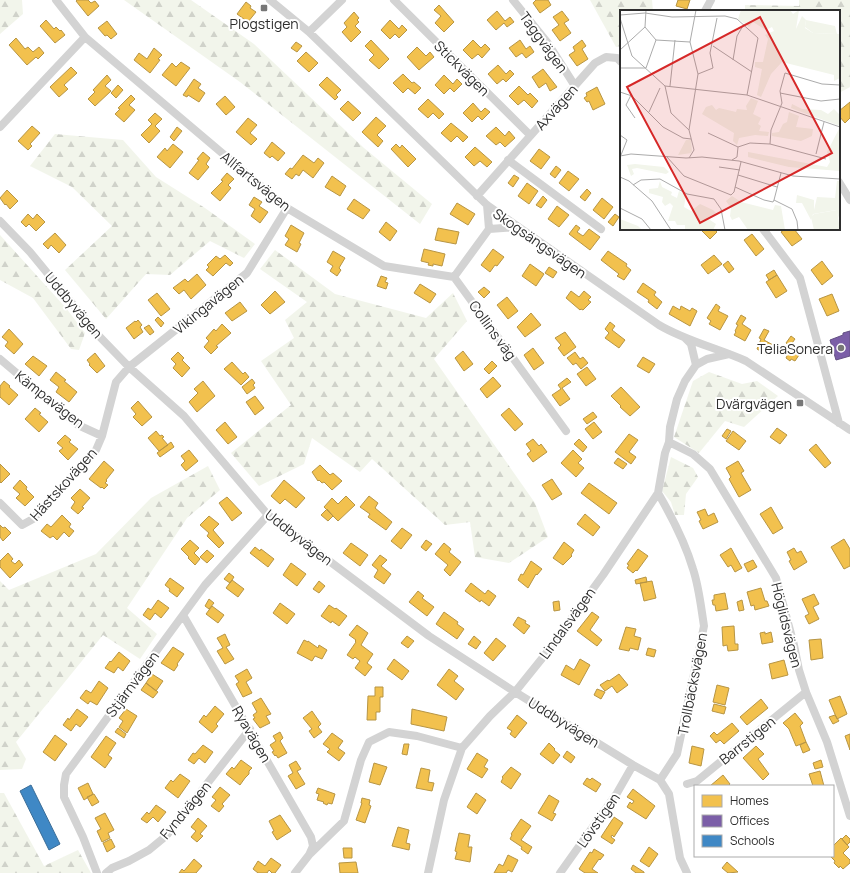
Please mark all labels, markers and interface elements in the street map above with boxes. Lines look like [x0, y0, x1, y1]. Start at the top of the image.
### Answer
marker: Plogstigen [259, 3, 269, 13]
street label: Taggvägen [516, 8, 572, 76]
inset map [620, 10, 840, 230]
place label: Plogstigen [229, 14, 299, 33]
street label: Stickvägen [430, 36, 494, 100]
street label: Axvägen [530, 80, 582, 134]
street label: Allfartsvägen [217, 147, 295, 215]
street label: Skogsängsvägen [490, 204, 590, 282]
street label: Uddbyvägen [41, 268, 107, 342]
street label: Vikingavägen [169, 270, 247, 338]
street label: Collins väg [465, 296, 521, 364]
place label: TeliaSonera [757, 339, 833, 358]
marker: TeliaSonera [836, 343, 846, 353]
street label: Kämpavägen [12, 366, 88, 432]
place label: Dvärgvägen [716, 394, 792, 413]
marker: Dvärgvägen [795, 398, 805, 408]
street label: Hästskovägen [25, 444, 101, 524]
street label: Uddbyvägen [261, 505, 337, 569]
street label: Höglidsvägen [767, 580, 807, 670]
street label: Lindalsvägen [535, 583, 599, 663]
street label: Trollbäcksvägen [673, 631, 711, 737]
street label: Stjärnvägen [101, 647, 163, 721]
street label: Uddbyvägen [525, 693, 603, 751]
street label: Ryavägen [228, 702, 276, 766]
street label: Barrstigen [715, 712, 779, 768]
street label: Fyndvägen [155, 777, 215, 843]
legend [694, 785, 834, 857]
street label: Lövstigen [572, 789, 624, 851]
text: Homes [730, 792, 769, 809]
text: Offices [730, 812, 769, 829]
text: Schools [730, 832, 774, 849]

